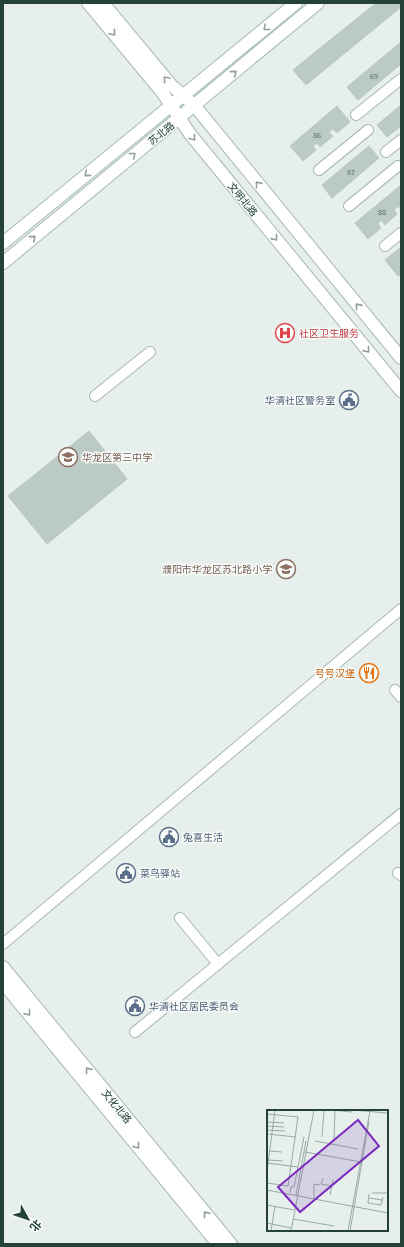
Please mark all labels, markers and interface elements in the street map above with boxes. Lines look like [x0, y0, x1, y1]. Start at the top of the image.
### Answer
one-way arrow [263, 23, 271, 30]
one-way arrow [108, 28, 115, 36]
one-way arrow [229, 70, 236, 77]
house number: 69 [370, 71, 378, 82]
one-way arrow [163, 76, 170, 83]
street label: 苏北路 [146, 119, 178, 149]
house number: 86 [313, 130, 321, 141]
one-way arrow [188, 133, 195, 140]
one-way arrow [129, 153, 136, 160]
house number: 87 [347, 167, 355, 178]
one-way arrow [84, 170, 91, 177]
street label: 文明北路 [224, 180, 260, 220]
one-way arrow [256, 181, 263, 188]
house number: 88 [378, 207, 386, 218]
one-way arrow [271, 234, 278, 241]
one-way arrow [28, 236, 36, 243]
one-way arrow [356, 303, 363, 310]
hospital icon: 社区卫生服务 [274, 322, 296, 344]
place label: 社区卫生服务 [299, 327, 359, 341]
one-way arrow [362, 345, 369, 352]
public building icon: 华清社区警务室 [338, 389, 360, 411]
place label: 华清社区警务室 [265, 394, 335, 408]
school or university icon: 华龙区第三中学 [57, 446, 79, 468]
place label: 华龙区第三中学 [82, 451, 152, 465]
school or university icon: 濮阳市华龙区苏北路小学 [275, 558, 297, 580]
place label: 濮阳市华龙区苏北路小学 [162, 563, 272, 577]
restaurant icon: 号号汉堡 [358, 662, 380, 684]
place label: 号号汉堡 [315, 667, 355, 681]
public building icon: 兔喜生活 [158, 826, 180, 848]
place label: 兔喜生活 [183, 831, 223, 845]
public building icon: 菜鸟驿站 [115, 862, 137, 884]
place label: 菜鸟驿站 [140, 867, 180, 881]
public building icon: 华清社区居民委员会 [124, 995, 146, 1017]
place label: 华清社区居民委员会 [149, 1000, 239, 1014]
one-way arrow [23, 1008, 30, 1016]
one-way arrow [85, 1068, 92, 1075]
street label: 文化北路 [98, 1087, 134, 1127]
inset map [267, 1110, 388, 1231]
one-way arrow [133, 1141, 140, 1148]
north arrow [8, 1199, 48, 1239]
one-way arrow [204, 1211, 211, 1218]
text: 北 [26, 1216, 45, 1234]

